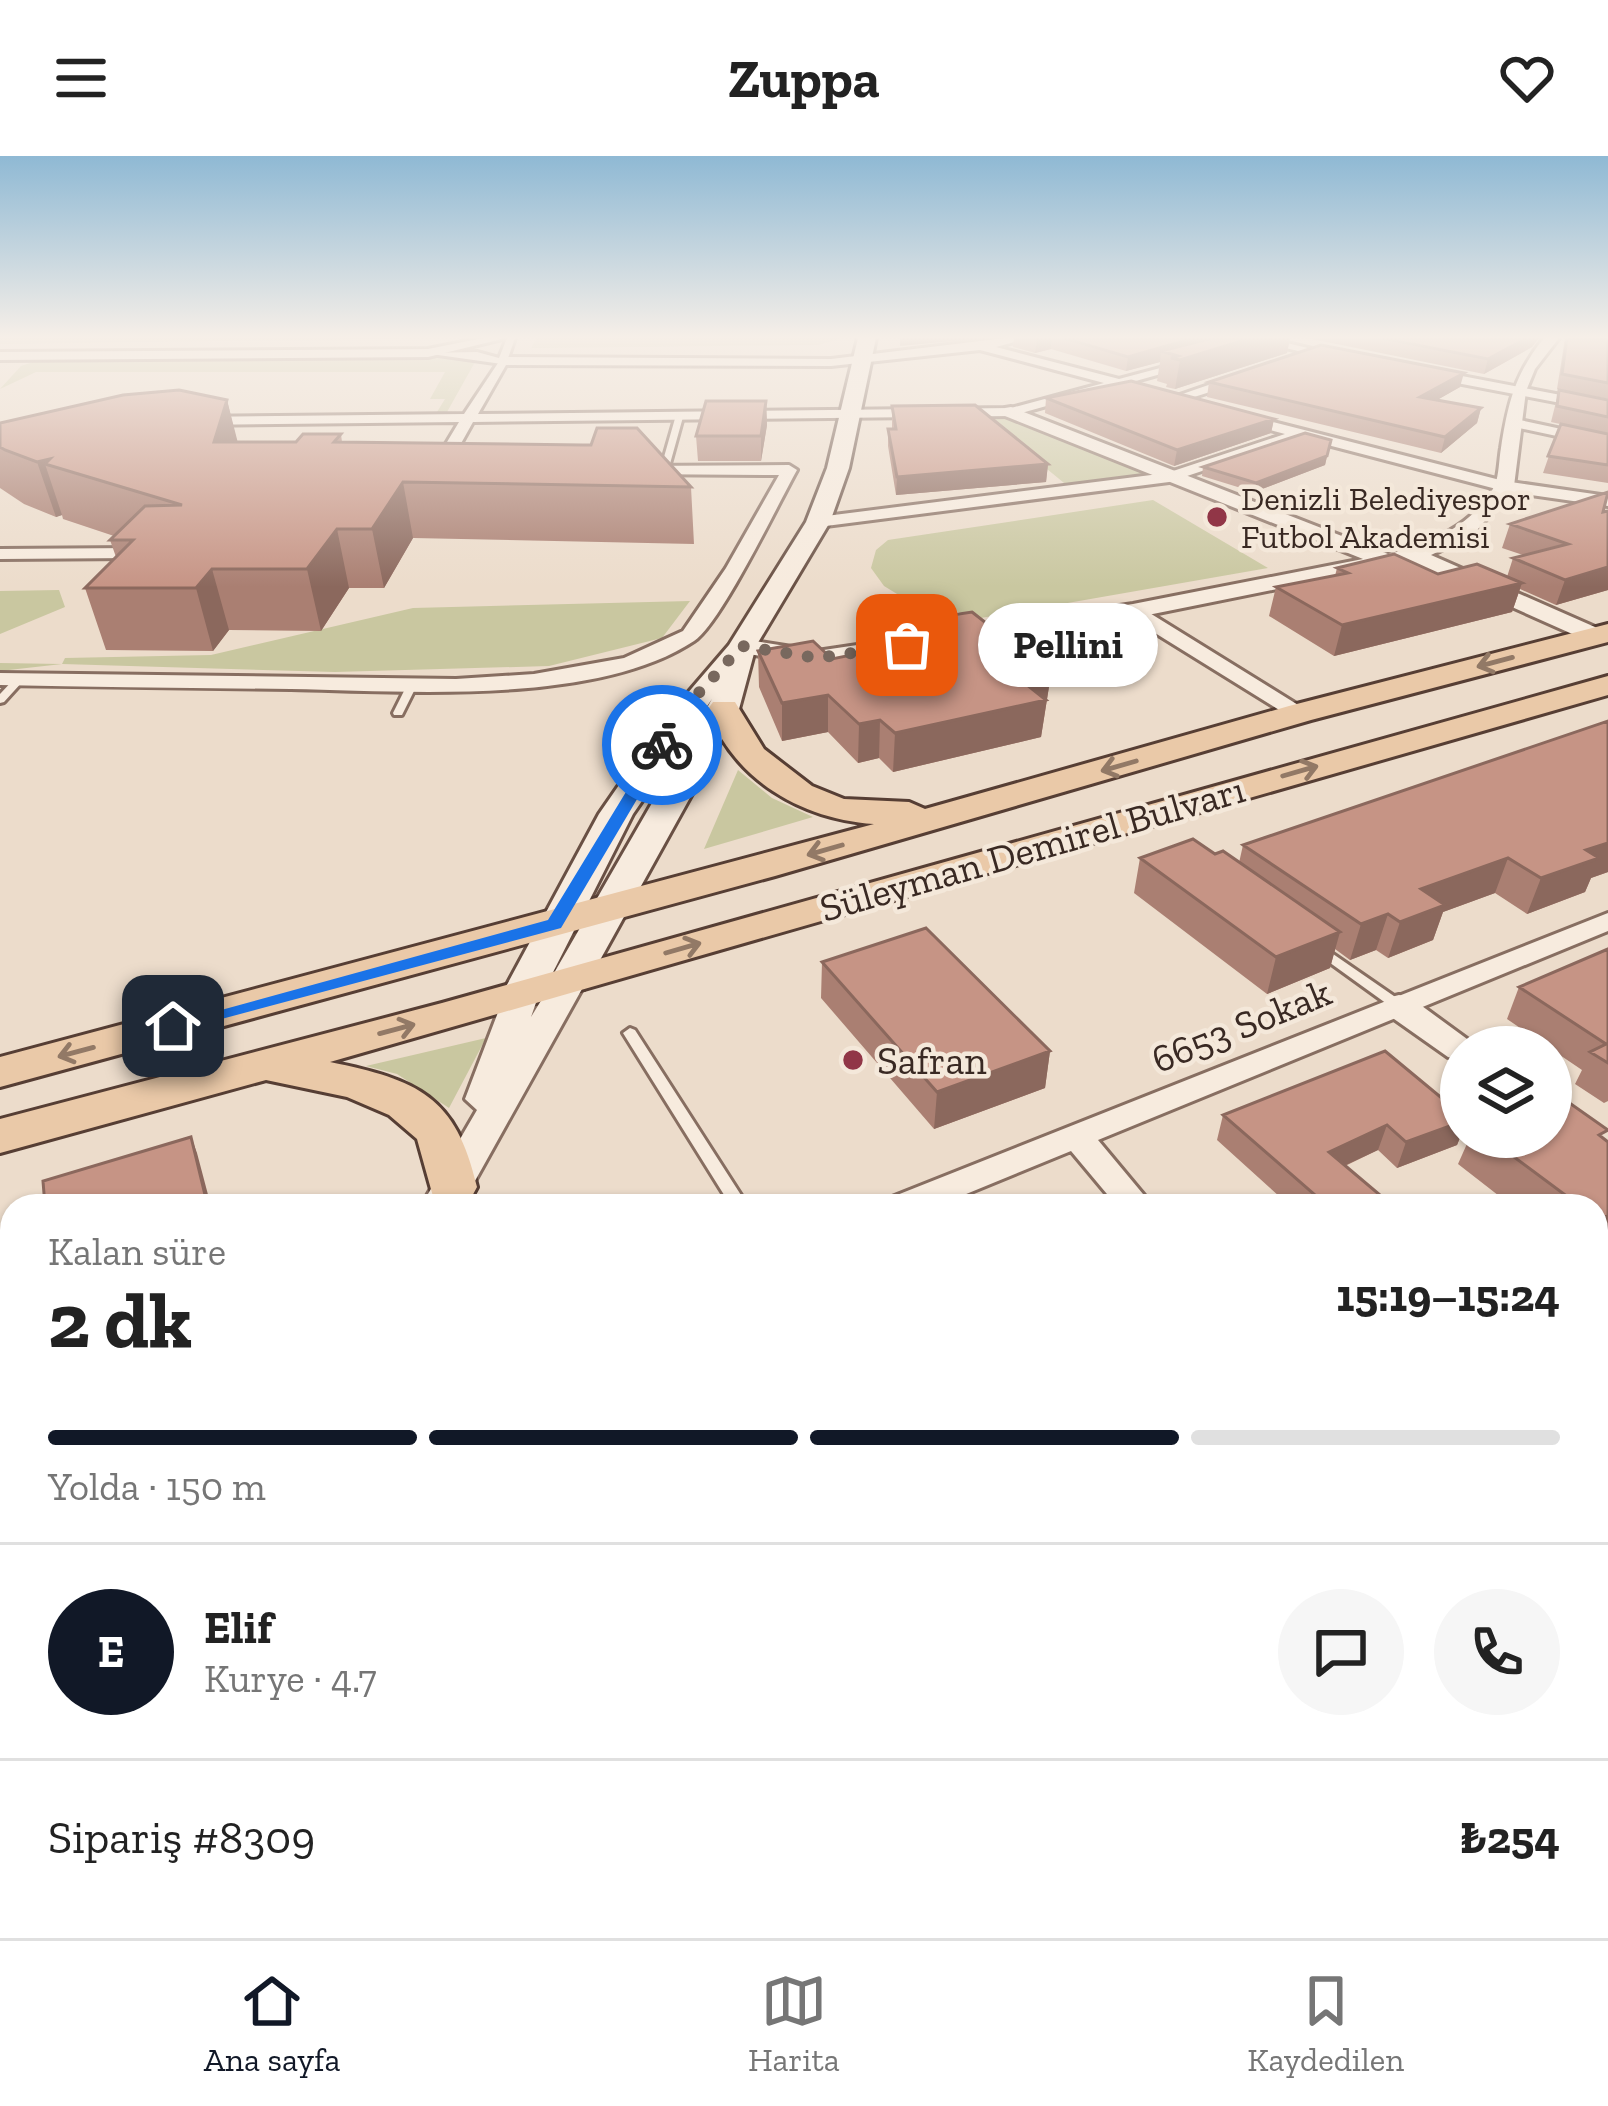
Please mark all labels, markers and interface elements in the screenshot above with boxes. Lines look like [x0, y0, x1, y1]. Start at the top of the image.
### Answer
icon: menu [48, 45, 114, 111]
icon: heart [1494, 45, 1560, 111]
text: Zuppa [728, 46, 880, 111]
place label: Denizli Belediyespor Futbol Akademisi [1241, 479, 1531, 556]
marker: Denizli Belediyespor Futbol Akademisi [1204, 504, 1230, 530]
pin [856, 594, 958, 696]
callout: Pellini [979, 603, 1159, 687]
icon: bag [874, 612, 940, 678]
text: Pellini [1013, 621, 1123, 668]
one-way arrow [1476, 652, 1514, 674]
courier [602, 685, 722, 805]
icon: bike [629, 712, 695, 778]
one-way arrow [1101, 756, 1139, 778]
one-way arrow [1280, 759, 1318, 781]
street label: Süleyman Demirel Bulvarı [814, 765, 1250, 932]
one-way arrow [807, 840, 845, 862]
one-way arrow [663, 936, 701, 958]
street label: 6653 Sokak [1145, 968, 1338, 1083]
pin [122, 975, 224, 1077]
icon: home [140, 993, 206, 1059]
one-way arrow [377, 1016, 415, 1038]
map controls [1440, 1026, 1572, 1158]
button: layers [1440, 1026, 1572, 1158]
place label: Safran [877, 1037, 987, 1084]
one-way arrow [58, 1042, 96, 1064]
marker: Safran [840, 1047, 866, 1073]
text: Kalan süre [48, 1228, 226, 1275]
text: 15:19–15:24 [1336, 1269, 1560, 1323]
text: 2 dk [48, 1273, 192, 1367]
text: Yolda · 150 m [48, 1463, 266, 1510]
button: chat [1278, 1589, 1404, 1715]
button: phone [1434, 1589, 1560, 1715]
text: Elif [204, 1601, 272, 1655]
text: E [98, 1625, 124, 1679]
text: Kurye · 4.7 [204, 1655, 377, 1702]
text: Sipariş #8309 [48, 1811, 315, 1865]
text: ₺254 [1459, 1811, 1560, 1865]
tab: Ana sayfa [204, 1968, 341, 2079]
tab: Harita [748, 1968, 840, 2079]
tab: Kaydedilen [1247, 1968, 1404, 2079]

